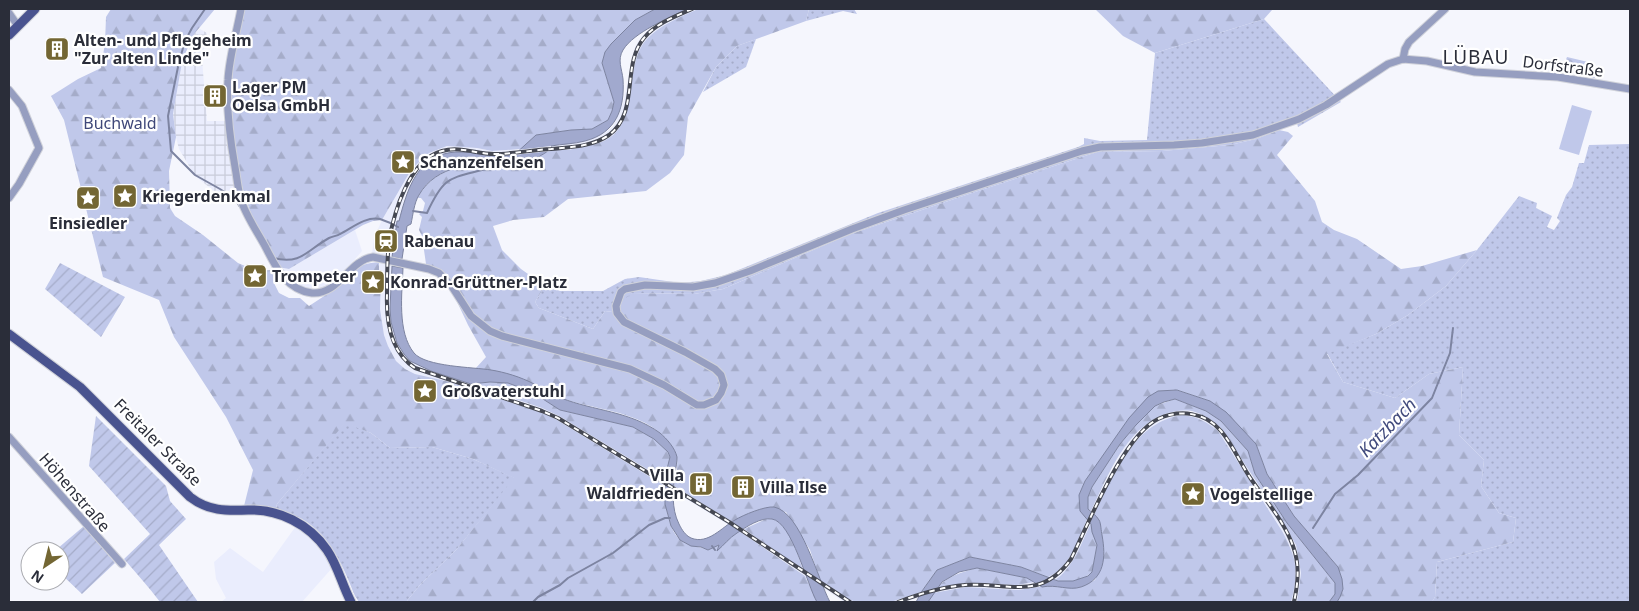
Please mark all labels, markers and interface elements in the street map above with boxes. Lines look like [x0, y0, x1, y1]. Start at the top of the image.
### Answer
place label: Alten- und Pflegeheim "Zur alten Linde" [74, 29, 252, 69]
building icon: Alten- und Pflegeheim "Zur alten Linde" [44, 36, 70, 62]
district label: LÜBAU [1442, 44, 1510, 70]
street label: Dorfstraße [1521, 50, 1605, 82]
place label: Lager PM Oelsa GmbH [232, 76, 330, 116]
building icon: Lager PM Oelsa GmbH [202, 83, 228, 109]
park label: Buchwald [83, 112, 157, 134]
place icon: Schanzenfelsen [390, 149, 416, 175]
place label: Schanzenfelsen [420, 151, 544, 173]
place icon: Kriegerdenkmal [112, 183, 138, 209]
place icon: Einsiedler [75, 185, 101, 211]
place label: Kriegerdenkmal [142, 185, 271, 207]
place label: Einsiedler [49, 212, 127, 234]
station icon: Rabenau [373, 228, 399, 254]
place label: Rabenau [404, 230, 474, 252]
place icon: Trompeter [242, 263, 268, 289]
place label: Trompeter [272, 265, 356, 287]
place icon: Konrad-Grüttner-Platz [360, 269, 386, 295]
place label: Konrad-Grüttner-Platz [390, 271, 567, 293]
place icon: Großvaterstuhl [412, 378, 438, 404]
place label: Großvaterstuhl [442, 380, 565, 402]
water label: Katzbach [1353, 392, 1421, 462]
street label: Freitaler Straße [109, 393, 207, 491]
street label: Höhenstraße [34, 448, 116, 536]
place label: Villa Waldfrieden [587, 464, 684, 504]
building icon: Villa Waldfrieden [688, 471, 714, 497]
building icon: Villa Ilse [730, 474, 756, 500]
place label: Villa Ilse [760, 476, 827, 498]
place icon: Vogelstellige [1180, 481, 1206, 507]
place label: Vogelstellige [1210, 483, 1313, 505]
north arrow [20, 541, 70, 591]
text: N [27, 566, 47, 588]

